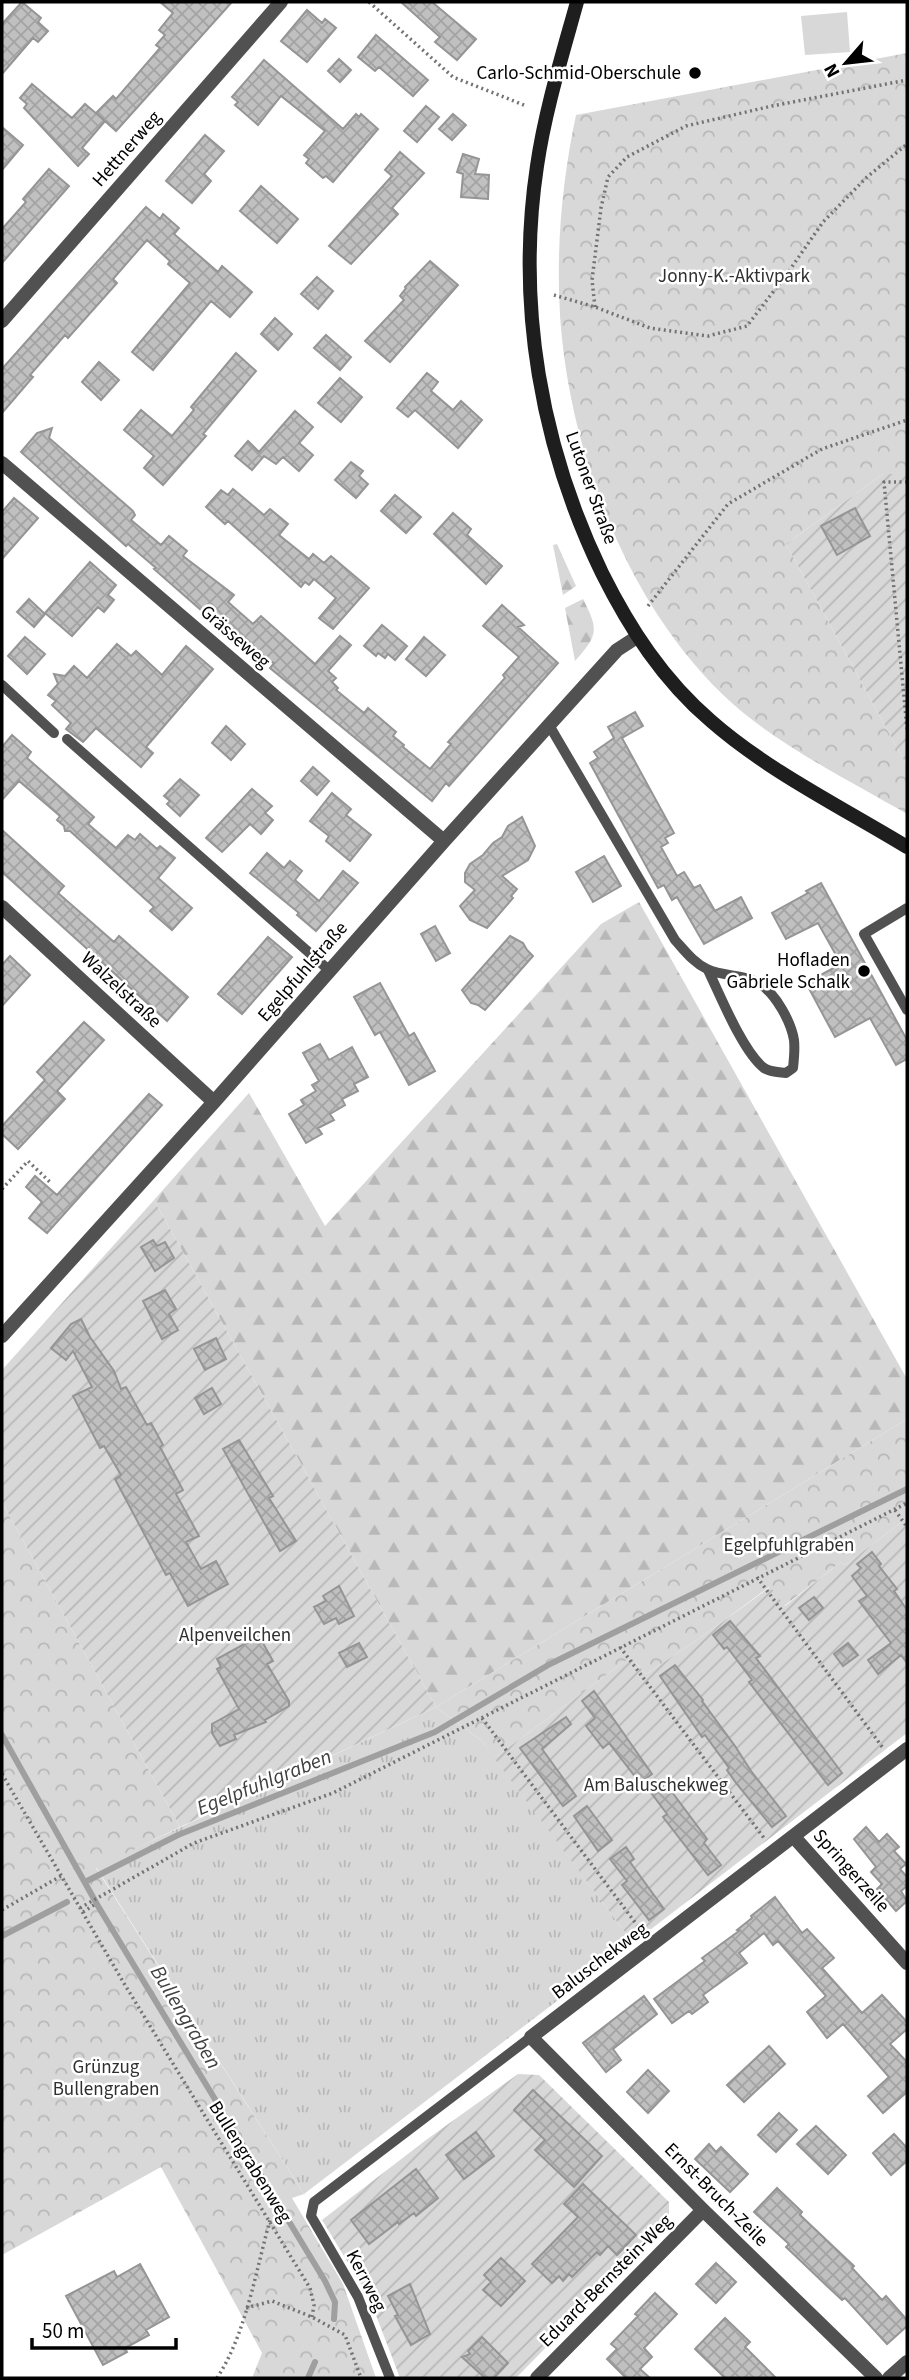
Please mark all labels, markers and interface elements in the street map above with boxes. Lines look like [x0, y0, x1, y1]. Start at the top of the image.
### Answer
north arrow [811, 28, 881, 98]
text: N [817, 58, 847, 82]
place label: Carlo-Schmid-Oberschule [476, 60, 681, 87]
marker: Carlo-Schmid-Oberschule [687, 65, 703, 81]
street label: Hettnerweg [86, 105, 168, 193]
park label: Jonny-K.-Aktivpark [658, 263, 810, 290]
street label: Lutoner Straße [558, 428, 624, 548]
street label: Grässeweg [194, 599, 276, 675]
street label: Egelpfuhlstraße [252, 916, 354, 1028]
street label: Walzelstraße [75, 946, 167, 1034]
place label: Hofladen Gabriele Schalk [726, 947, 851, 996]
marker: Hofladen Gabriele Schalk [856, 963, 872, 979]
park label: Egelpfuhlgraben [724, 1532, 854, 1559]
park label: Alpenveilchen [179, 1622, 291, 1649]
water label: Egelpfuhlgraben [192, 1741, 336, 1823]
park label: Am Baluschekweg [584, 1772, 728, 1799]
street label: Springerzeile [806, 1823, 896, 1919]
street label: Baluschekweg [546, 1916, 654, 2006]
water label: Bullengraben [143, 1959, 229, 2075]
park label: Grünzug Bullengraben [53, 2054, 159, 2103]
street label: Bullengrabenweg [202, 2096, 299, 2228]
street label: Ernst-Bruch-Zeile [658, 2137, 774, 2253]
street label: Eduard-Bernstein-Weg [533, 2208, 679, 2354]
street label: Kerrweg [339, 2245, 393, 2317]
scale bar [32, 2306, 175, 2350]
text: 50 m [42, 2316, 84, 2346]

